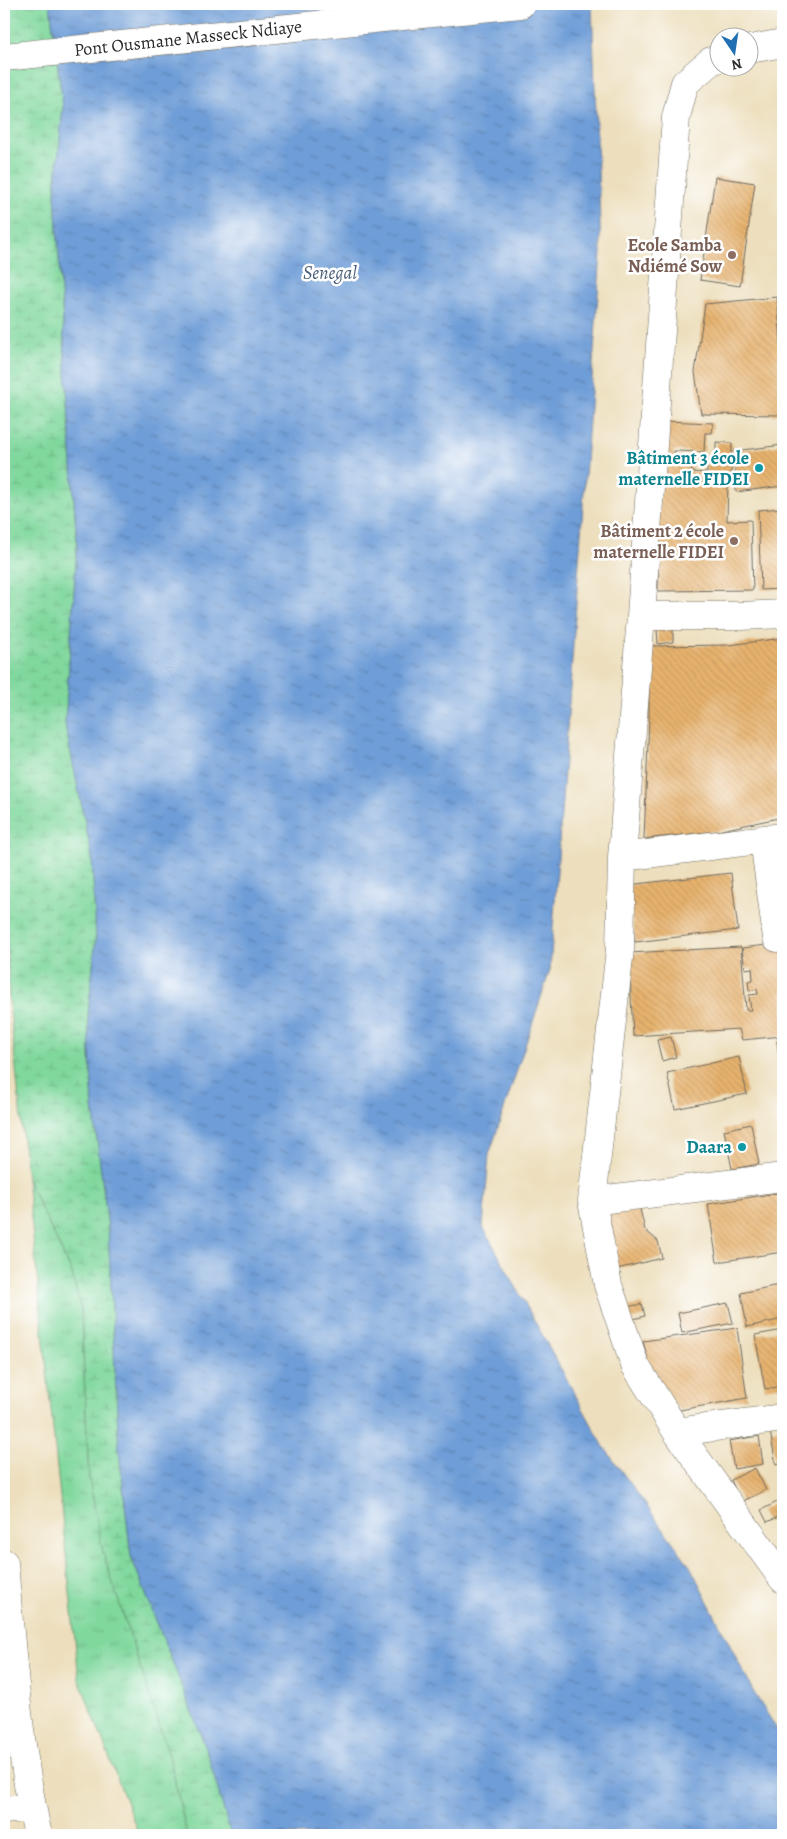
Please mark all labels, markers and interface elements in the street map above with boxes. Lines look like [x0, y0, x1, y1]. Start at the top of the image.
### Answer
street label: Pont Ousmane Masseck Ndiaye [73, 14, 303, 62]
north arrow [710, 28, 760, 78]
text: N [730, 54, 744, 75]
place label: Ecole Samba Ndiémé Sow [628, 233, 723, 278]
marker: Ecole Samba Ndiémé Sow [726, 249, 738, 261]
water label: Senegal [303, 260, 357, 286]
place label: Bâtiment 3 école maternelle FIDEI [618, 446, 749, 491]
marker: Bâtiment 3 école maternelle FIDEI [753, 462, 765, 474]
place label: Bâtiment 2 école maternelle FIDEI [593, 519, 724, 564]
marker: Bâtiment 2 école maternelle FIDEI [728, 535, 740, 547]
place label: Daara [686, 1135, 732, 1159]
marker: Daara [736, 1141, 748, 1153]

